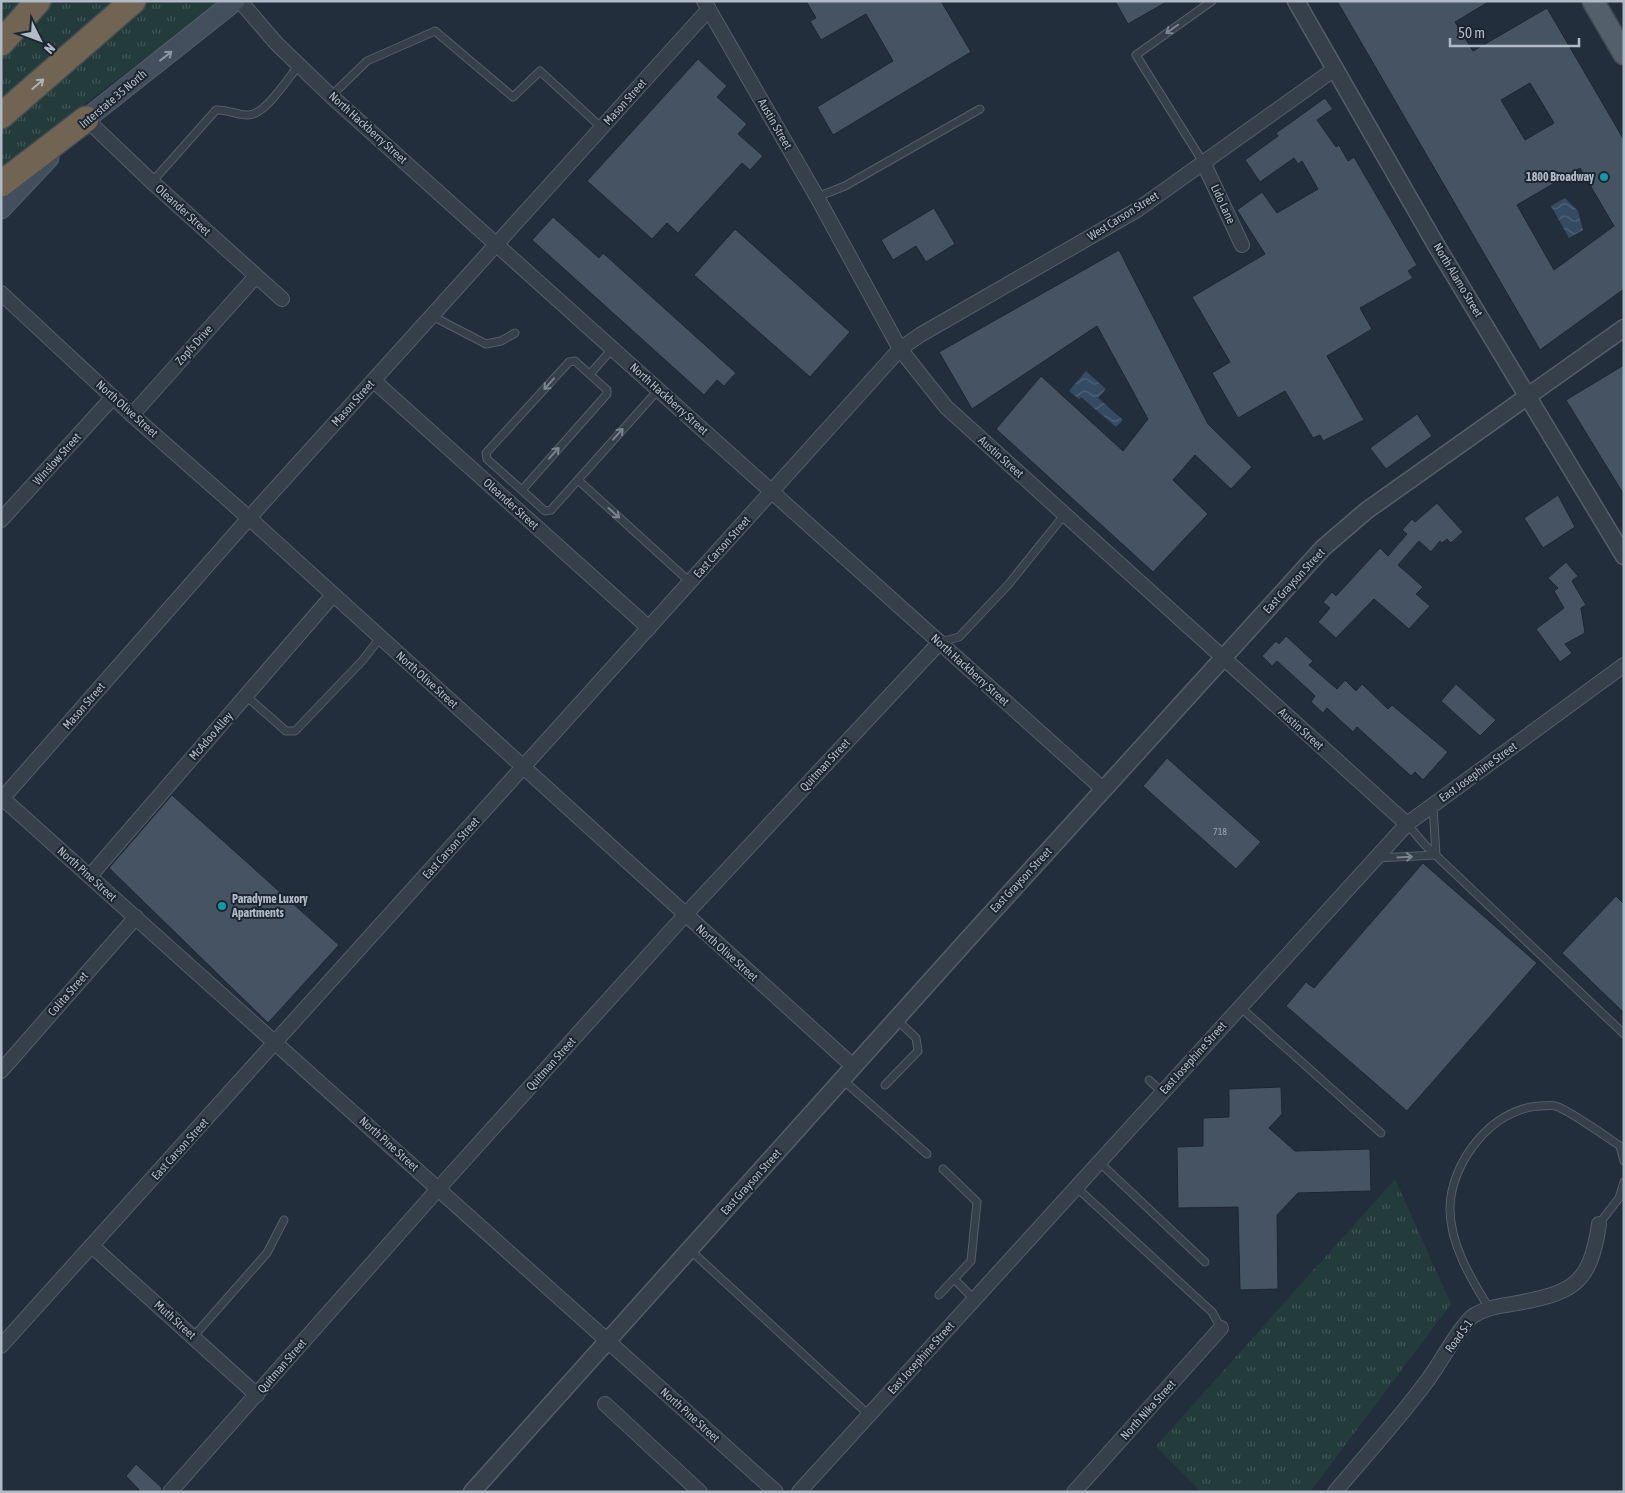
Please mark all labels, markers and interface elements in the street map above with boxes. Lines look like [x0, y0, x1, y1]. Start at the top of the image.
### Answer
north arrow [15, 15, 65, 65]
scale bar [1450, 15, 1579, 47]
one-way arrow [1165, 24, 1179, 34]
text: 50 m [1458, 24, 1485, 41]
text: N [41, 40, 58, 57]
one-way arrow [159, 51, 172, 62]
street label: Interstate 35 North [77, 67, 149, 131]
street label: Mason Street [601, 76, 650, 128]
one-way arrow [31, 78, 44, 89]
street label: North Hackberry Street [326, 89, 410, 167]
street label: Austin Street [755, 96, 795, 152]
place label: 1800 Broadway [1526, 170, 1594, 184]
marker: 1800 Broadway [1598, 171, 1610, 183]
street label: Oleander Street [152, 182, 214, 239]
street label: Lido Lane [1208, 182, 1238, 226]
street label: West Carson Street [1085, 188, 1162, 243]
street label: North Alamo Street [1430, 240, 1486, 320]
street label: Zopfs Drive [172, 322, 216, 368]
street label: North Hackberry Street [627, 360, 711, 438]
street label: Mason Street [329, 377, 378, 429]
one-way arrow [544, 377, 555, 390]
street label: North Olive Street [93, 378, 161, 441]
one-way arrow [613, 428, 624, 441]
street label: Winslow Street [30, 430, 84, 488]
street label: Austin Street [976, 433, 1027, 481]
one-way arrow [549, 447, 560, 460]
street label: Oleander Street [480, 476, 542, 533]
one-way arrow [607, 507, 620, 519]
street label: East Carson Street [691, 513, 754, 581]
street label: East Grayson Street [1260, 545, 1328, 616]
street label: North Hackberry Street [928, 631, 1012, 709]
street label: North Olive Street [393, 649, 461, 712]
street label: Mason Street [60, 679, 108, 732]
street label: Austin Street [1276, 705, 1327, 753]
street label: McAdoo Alley [186, 709, 236, 763]
street label: Quitman Street [797, 735, 853, 794]
street label: East Josephine Street [1436, 739, 1520, 805]
street label: East Carson Street [420, 814, 483, 882]
house number: 718 [1213, 826, 1227, 837]
street label: North Pine Street [55, 844, 120, 905]
street label: East Grayson Street [987, 844, 1055, 915]
one-way arrow [1397, 852, 1413, 861]
place label: Paradyme Luxory Apartments [231, 892, 308, 920]
marker: Paradyme Luxory Apartments [216, 900, 228, 912]
street label: North Olive Street [693, 922, 761, 985]
street label: Colita Street [45, 969, 91, 1019]
street label: East Josephine Street [1157, 1018, 1230, 1097]
street label: Quitman Street [523, 1034, 579, 1094]
street label: North Pine Street [357, 1114, 422, 1175]
street label: East Carson Street [149, 1115, 212, 1183]
street label: East Grayson Street [718, 1146, 785, 1218]
street label: Muth Street [151, 1298, 199, 1343]
street label: Road S-1 [1442, 1316, 1476, 1355]
street label: East Josephine Street [885, 1318, 958, 1397]
street label: Quitman Street [255, 1336, 310, 1396]
street label: North Nika Street [1117, 1377, 1179, 1443]
street label: North Pine Street [658, 1385, 723, 1446]

